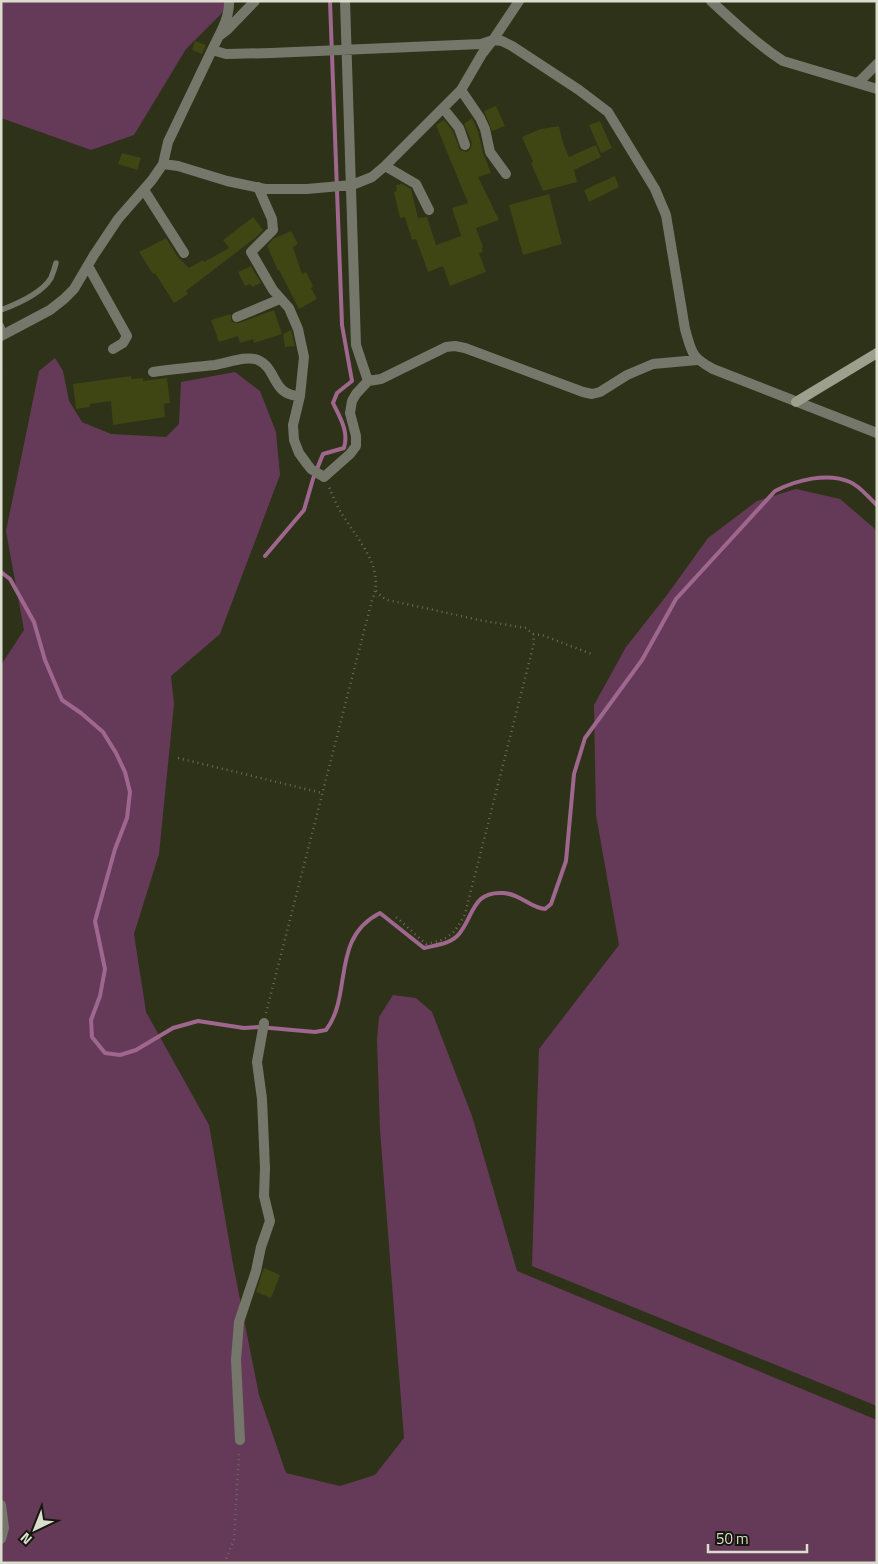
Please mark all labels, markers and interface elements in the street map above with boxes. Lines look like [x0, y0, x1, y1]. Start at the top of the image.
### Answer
north arrow [10, 1504, 60, 1554]
scale bar [708, 1522, 807, 1554]
text: 50 m [716, 1527, 749, 1550]
text: N [15, 1528, 37, 1550]

